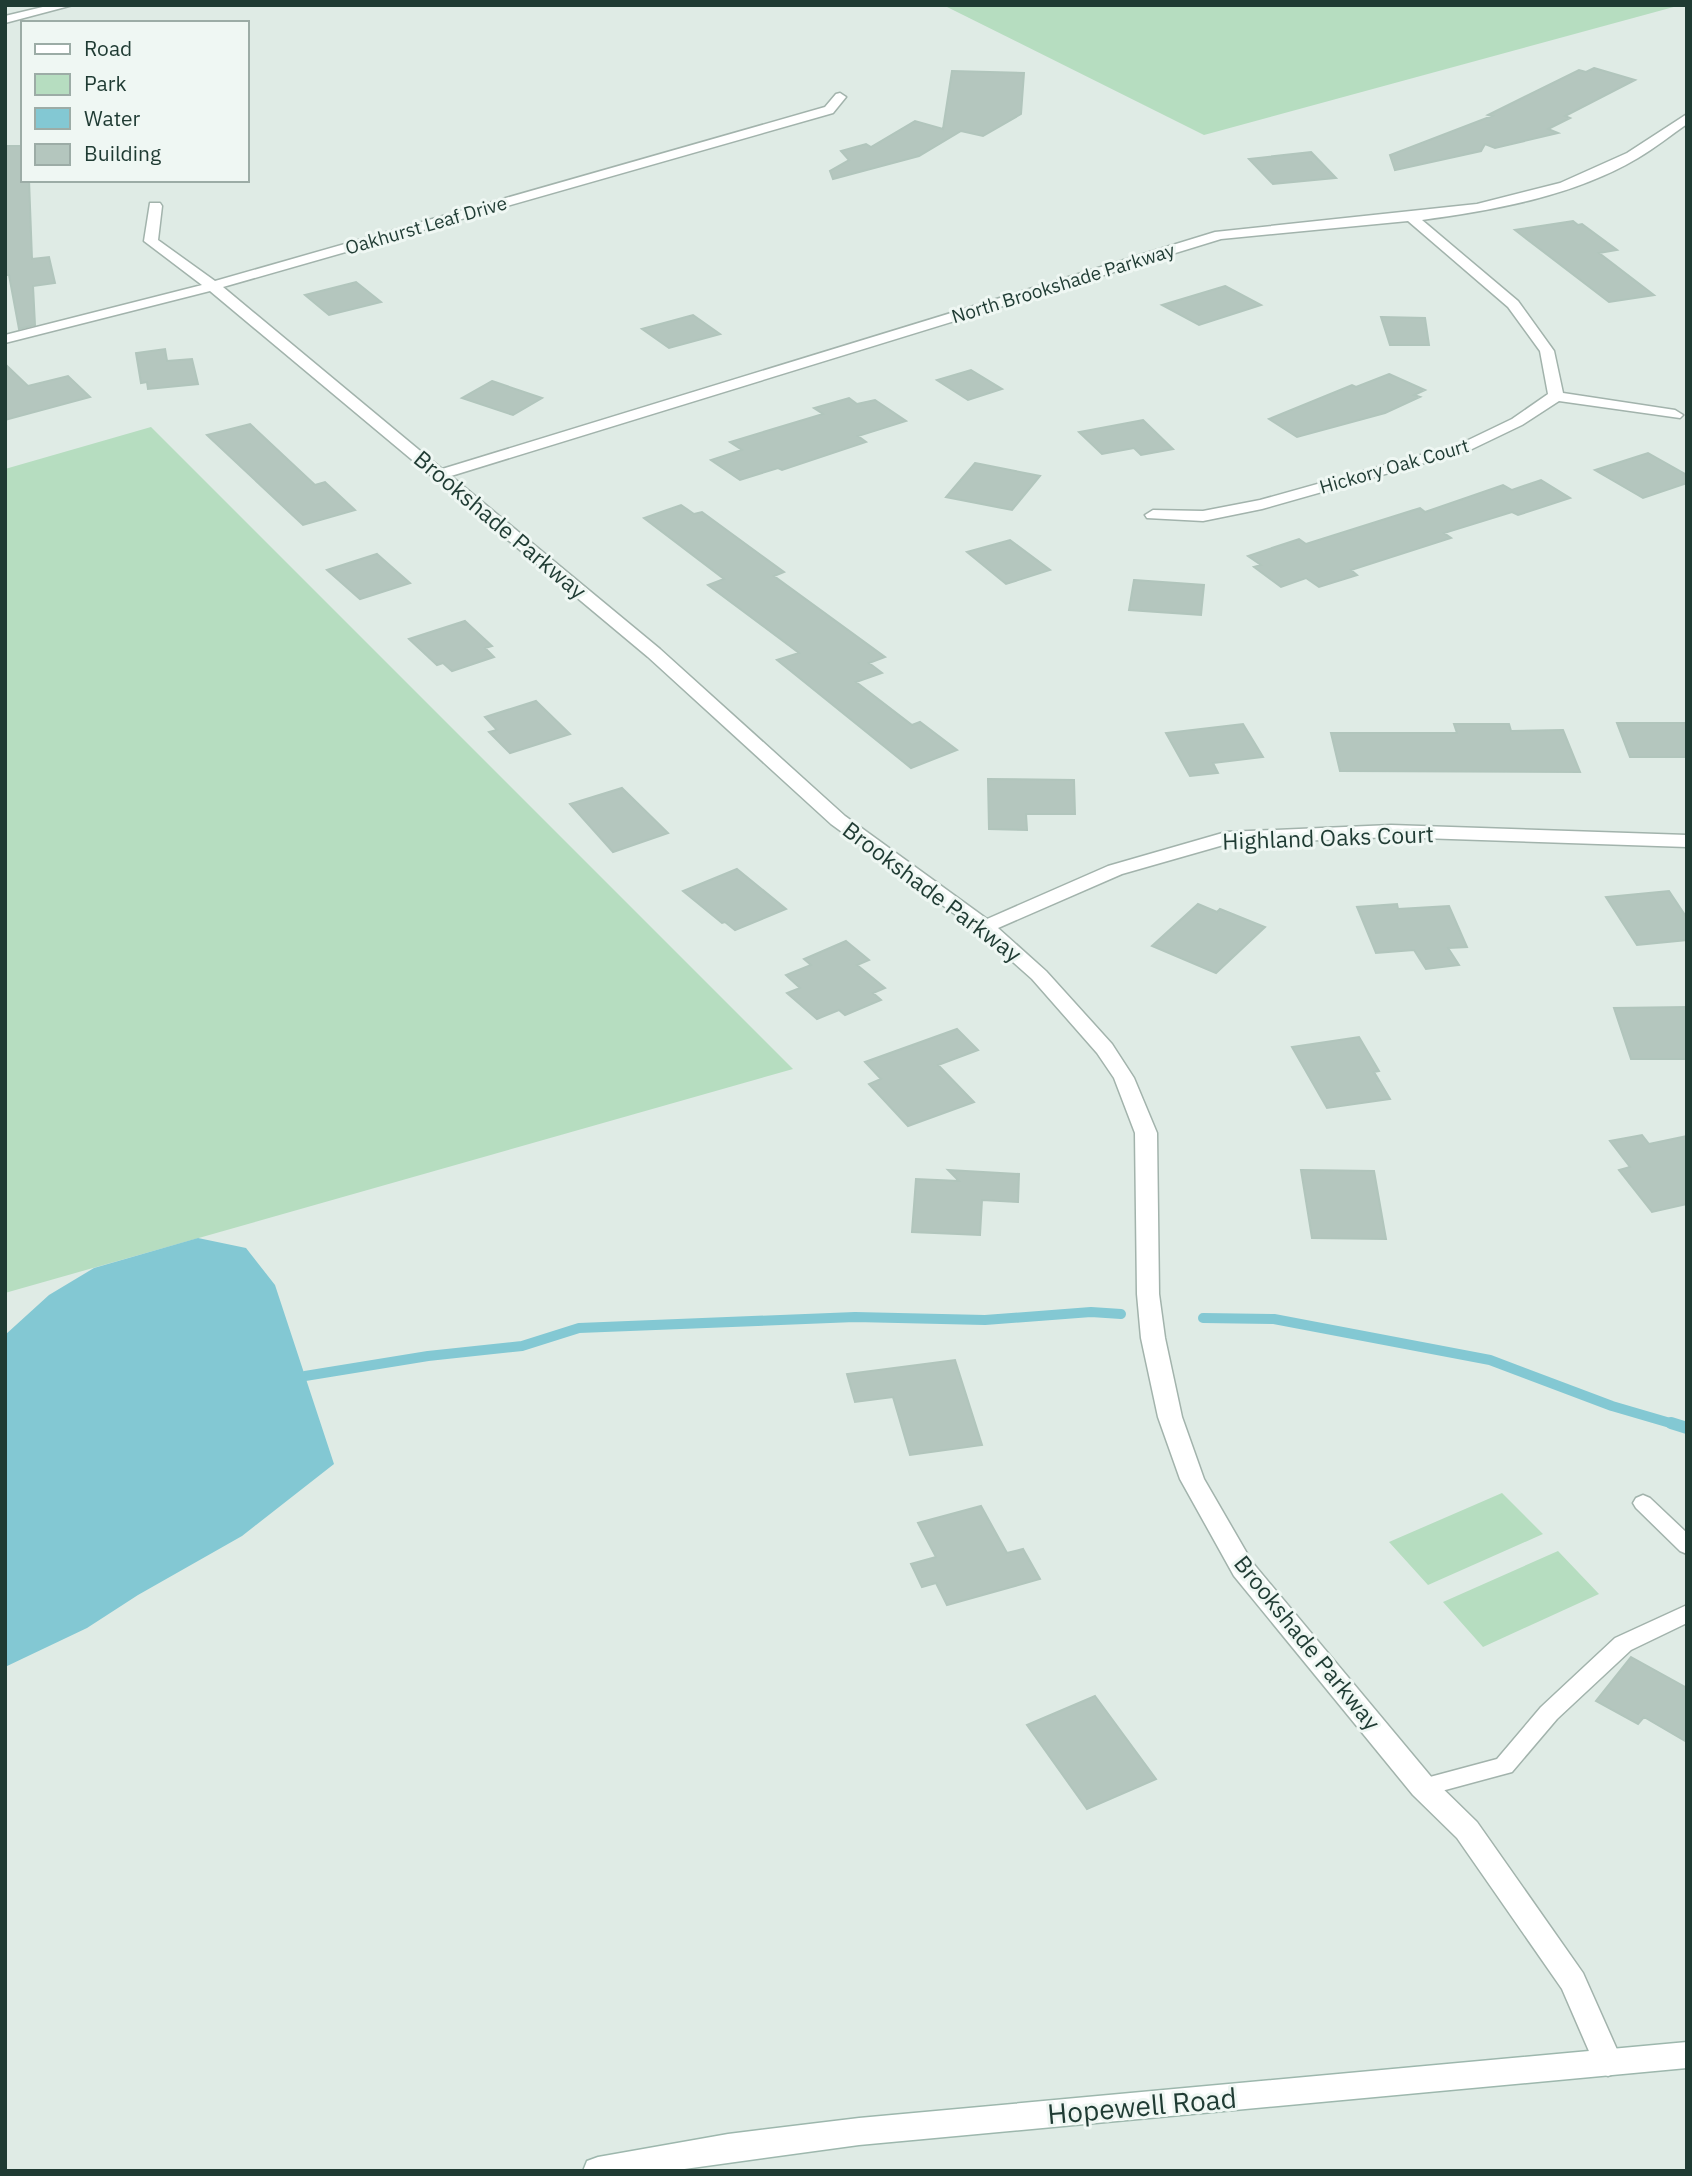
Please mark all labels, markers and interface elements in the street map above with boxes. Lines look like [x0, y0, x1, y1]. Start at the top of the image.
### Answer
legend [21, 21, 248, 182]
text: Road [84, 34, 132, 62]
text: Park [84, 69, 127, 97]
text: Water [84, 104, 141, 132]
text: Building [84, 139, 161, 167]
street label: Oakhurst Leaf Drive [342, 190, 510, 260]
street label: North Brookshade Parkway [949, 237, 1178, 328]
street label: Hickory Oak Court [1317, 433, 1471, 499]
street label: Brookshade Parkway [408, 443, 594, 606]
street label: Brookshade Parkway [837, 814, 1029, 969]
street label: Highland Oaks Court [1222, 818, 1434, 856]
street label: Brookshade Parkway [1228, 1549, 1388, 1736]
street label: Hopewell Road [1046, 2079, 1238, 2132]

